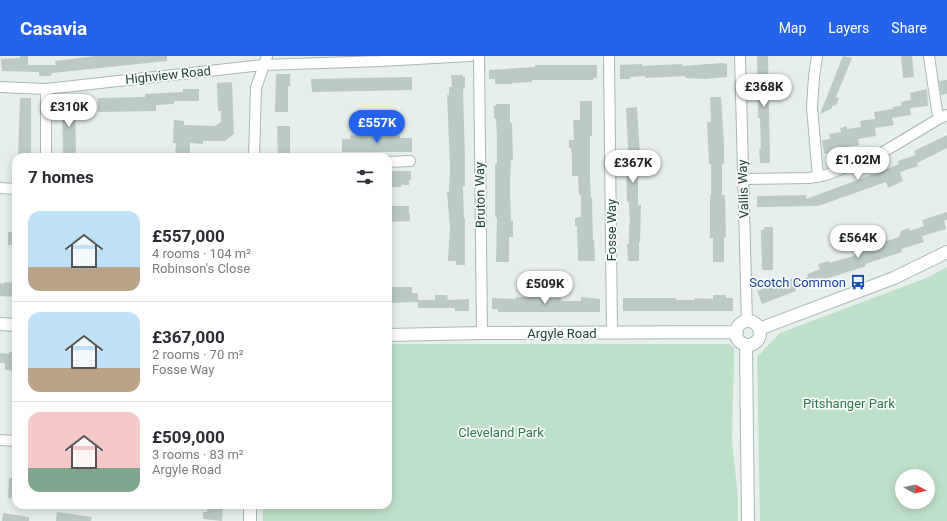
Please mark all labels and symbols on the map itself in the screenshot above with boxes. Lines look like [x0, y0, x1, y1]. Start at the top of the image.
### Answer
street label: Highview Road [124, 63, 212, 87]
pin: £368K [736, 74, 792, 108]
pin: £310K [41, 94, 97, 128]
pin: £557K [349, 110, 405, 144]
pin: £1.02M [825, 147, 891, 181]
pin: £367K [605, 150, 661, 184]
street label: Vallis Way [734, 159, 752, 219]
street label: Bruton Way [472, 162, 488, 228]
street label: Fosse Way [604, 199, 619, 261]
pin: £564K [830, 225, 886, 259]
pin: £509K [517, 271, 573, 305]
bus stop icon: Scotch Common [849, 273, 867, 291]
place label: Scotch Common [749, 275, 846, 290]
street label: Argyle Road [527, 326, 597, 341]
park label: Pitshanger Park [803, 396, 895, 411]
park label: Cleveland Park [458, 425, 544, 440]
north arrow [895, 469, 935, 509]

